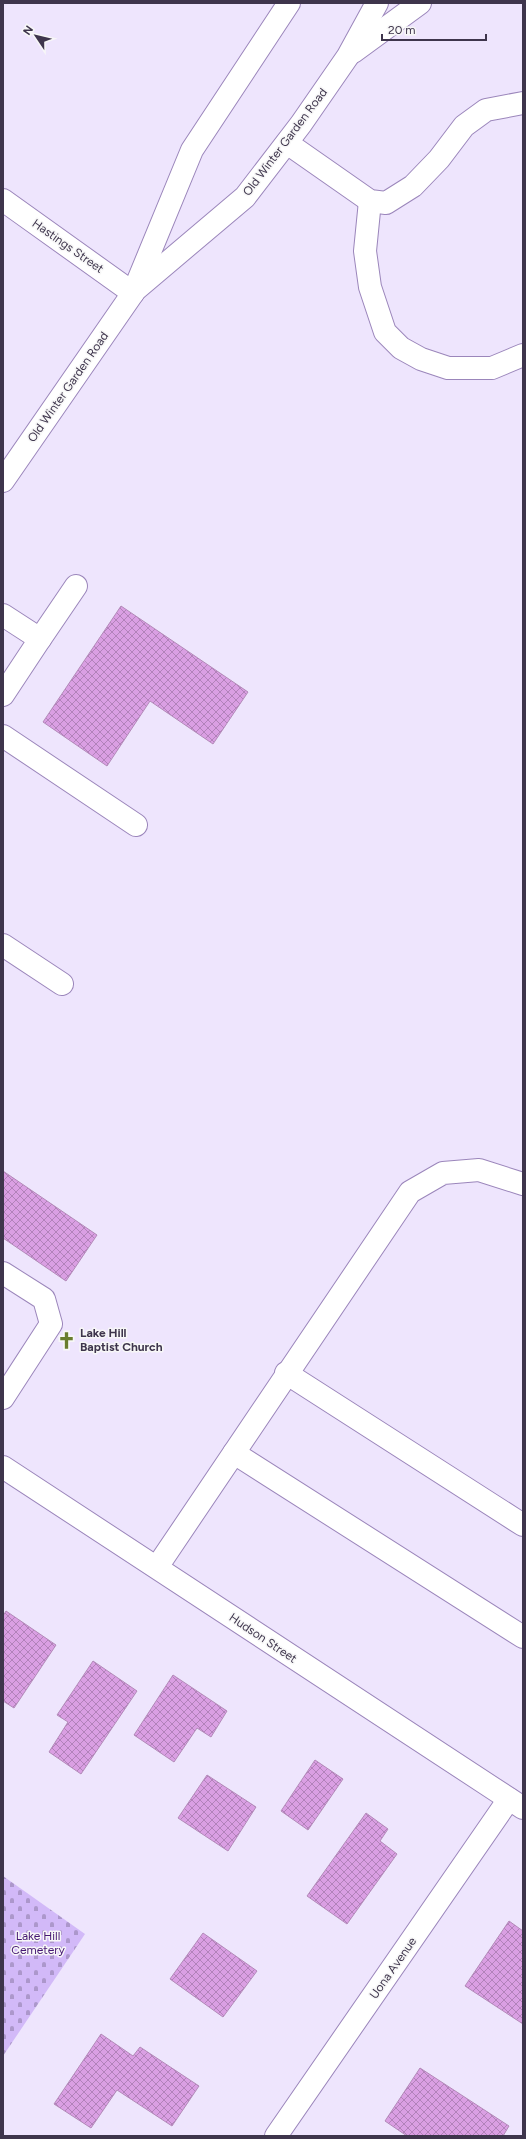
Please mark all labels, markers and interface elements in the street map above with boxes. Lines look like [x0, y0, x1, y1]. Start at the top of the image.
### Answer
north arrow [16, 16, 56, 56]
scale bar [382, 16, 486, 42]
text: N [20, 23, 36, 38]
text: 20 m [388, 23, 416, 37]
street label: Old Winter Garden Road [240, 85, 330, 199]
street label: Hastings Street [30, 216, 107, 276]
street label: Old Winter Garden Road [25, 329, 111, 445]
place label: Lake Hill Baptist Church [80, 1326, 163, 1354]
church icon: Lake Hill Baptist Church [57, 1330, 77, 1350]
street label: Hudson Street [227, 1610, 300, 1666]
park label: Lake Hill Cemetery [11, 1929, 65, 1957]
street label: Uona Avenue [367, 1934, 420, 2001]

